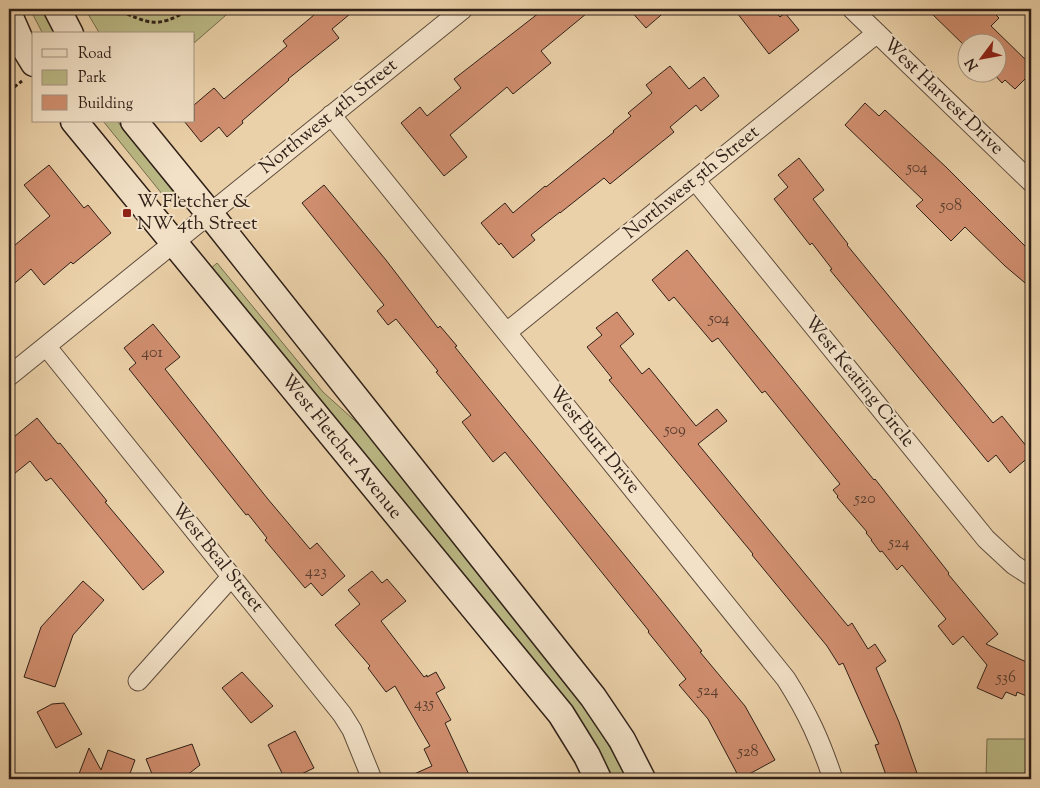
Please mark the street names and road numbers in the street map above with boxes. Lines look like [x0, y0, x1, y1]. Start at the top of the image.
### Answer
street label: West Harvest Drive [877, 32, 1010, 162]
street label: Northwest 4th Street [254, 53, 404, 181]
street label: Northwest 5th Street [618, 119, 766, 246]
street label: West Keating Circle [797, 310, 921, 454]
street label: West Fletcher Avenue [274, 369, 408, 526]
street label: West Burt Drive [542, 380, 646, 500]
street label: West Beal Street [164, 497, 270, 619]

